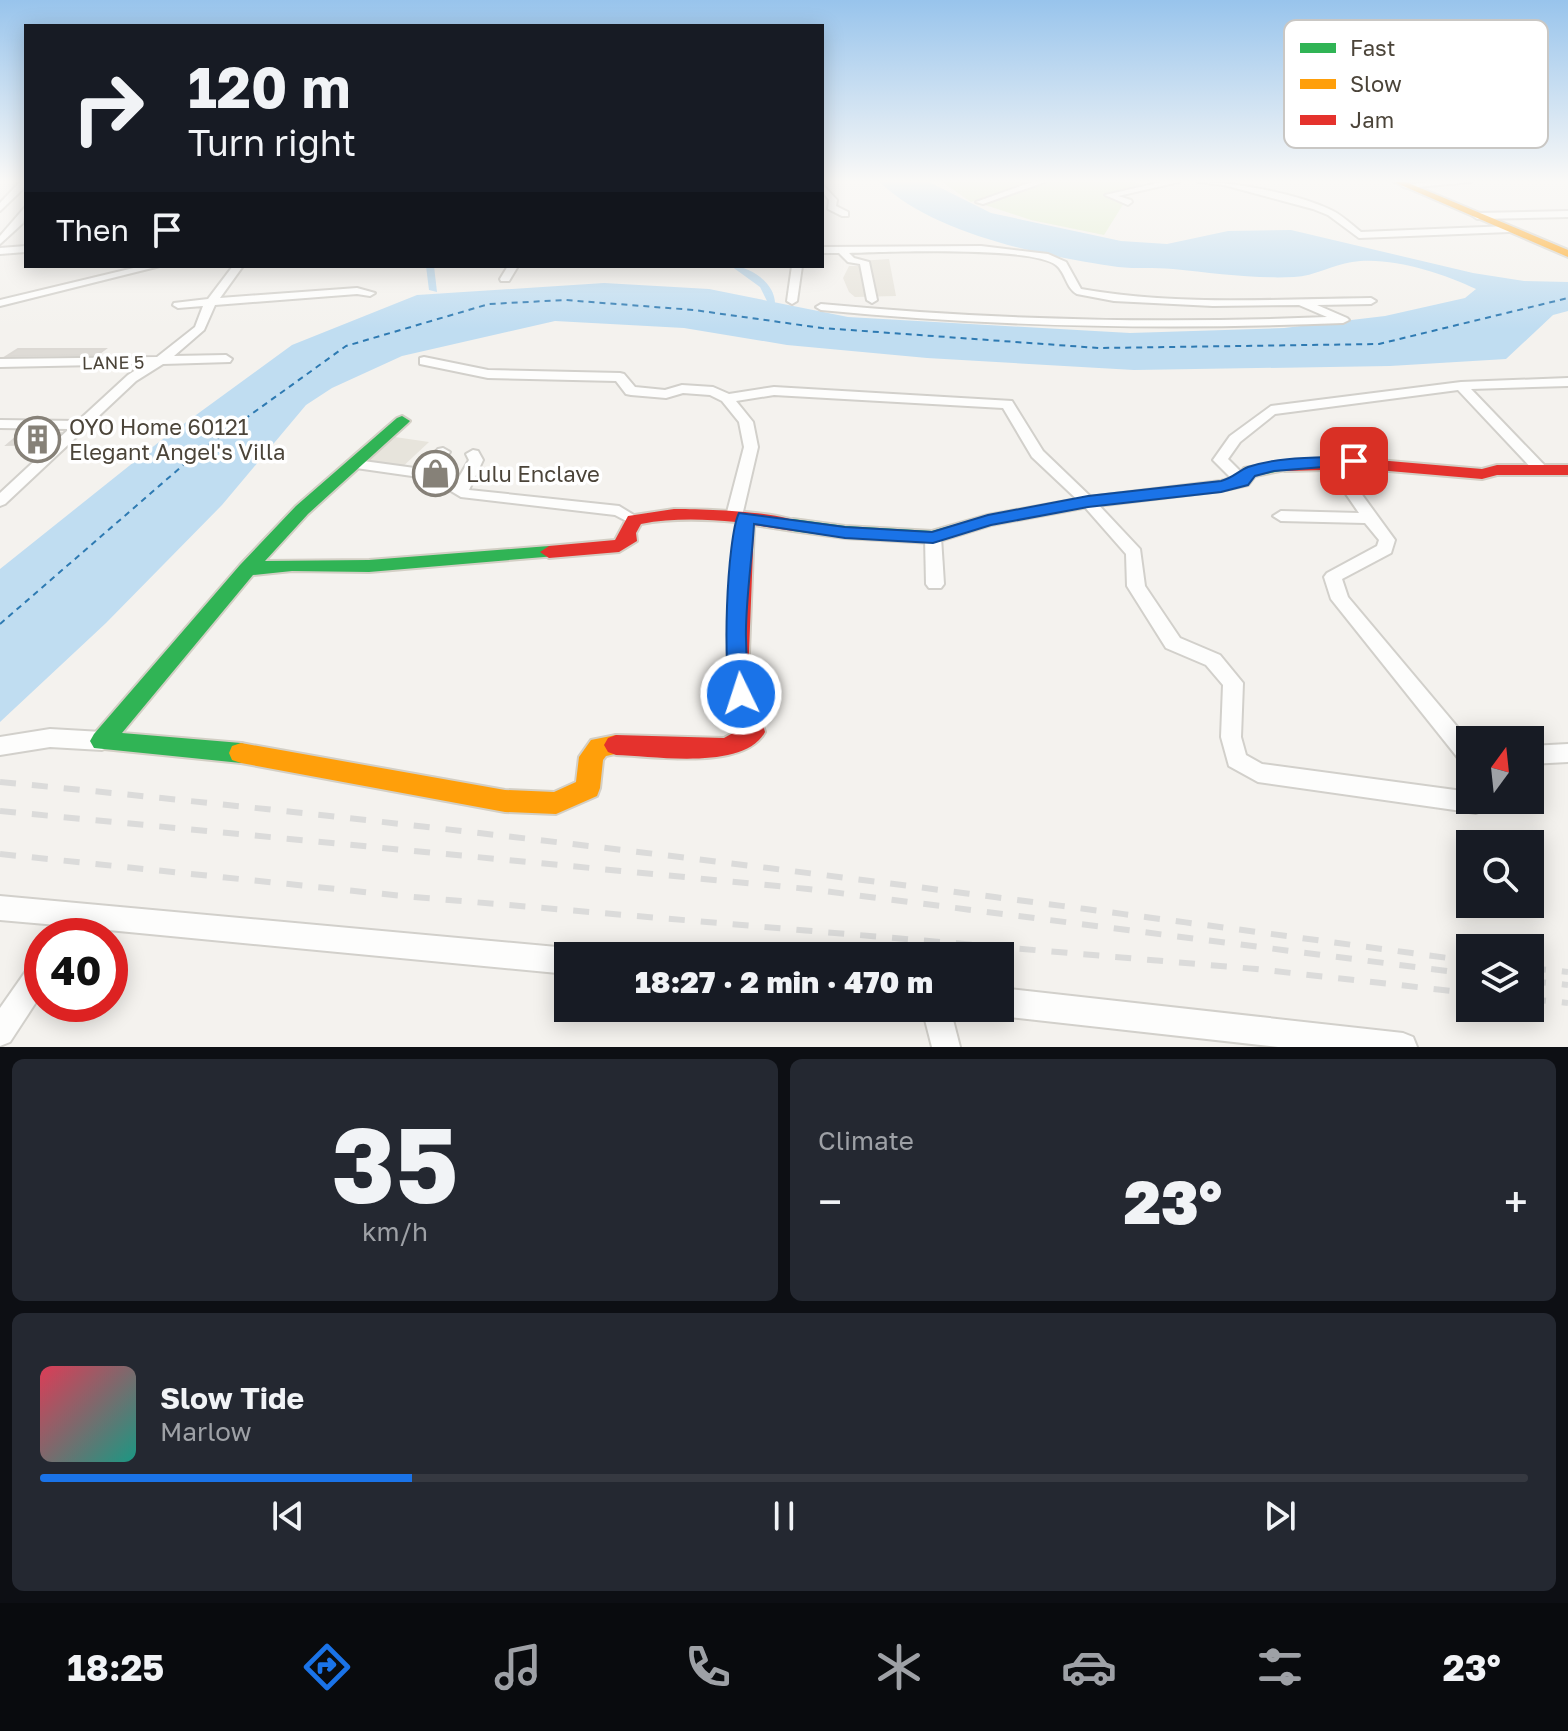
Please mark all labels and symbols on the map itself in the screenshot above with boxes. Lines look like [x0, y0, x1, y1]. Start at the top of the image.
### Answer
legend [1284, 20, 1548, 148]
text: Fast [1350, 34, 1396, 61]
text: Slow [1350, 70, 1402, 97]
text: Jam [1350, 106, 1394, 133]
street label: LANE 5 [82, 350, 144, 374]
place label: OYO Home 60121 Elegant Angel's Villa [69, 413, 285, 465]
building icon: OYO Home 60121 Elegant Angel's Villa [14, 415, 62, 463]
pin [1320, 427, 1388, 495]
shop icon: Lulu Enclave [411, 449, 459, 497]
place label: Lulu Enclave [466, 460, 600, 487]
position arrow [699, 652, 783, 736]
north arrow [1456, 726, 1544, 814]
speed limit sign: 40 [24, 918, 128, 1022]

